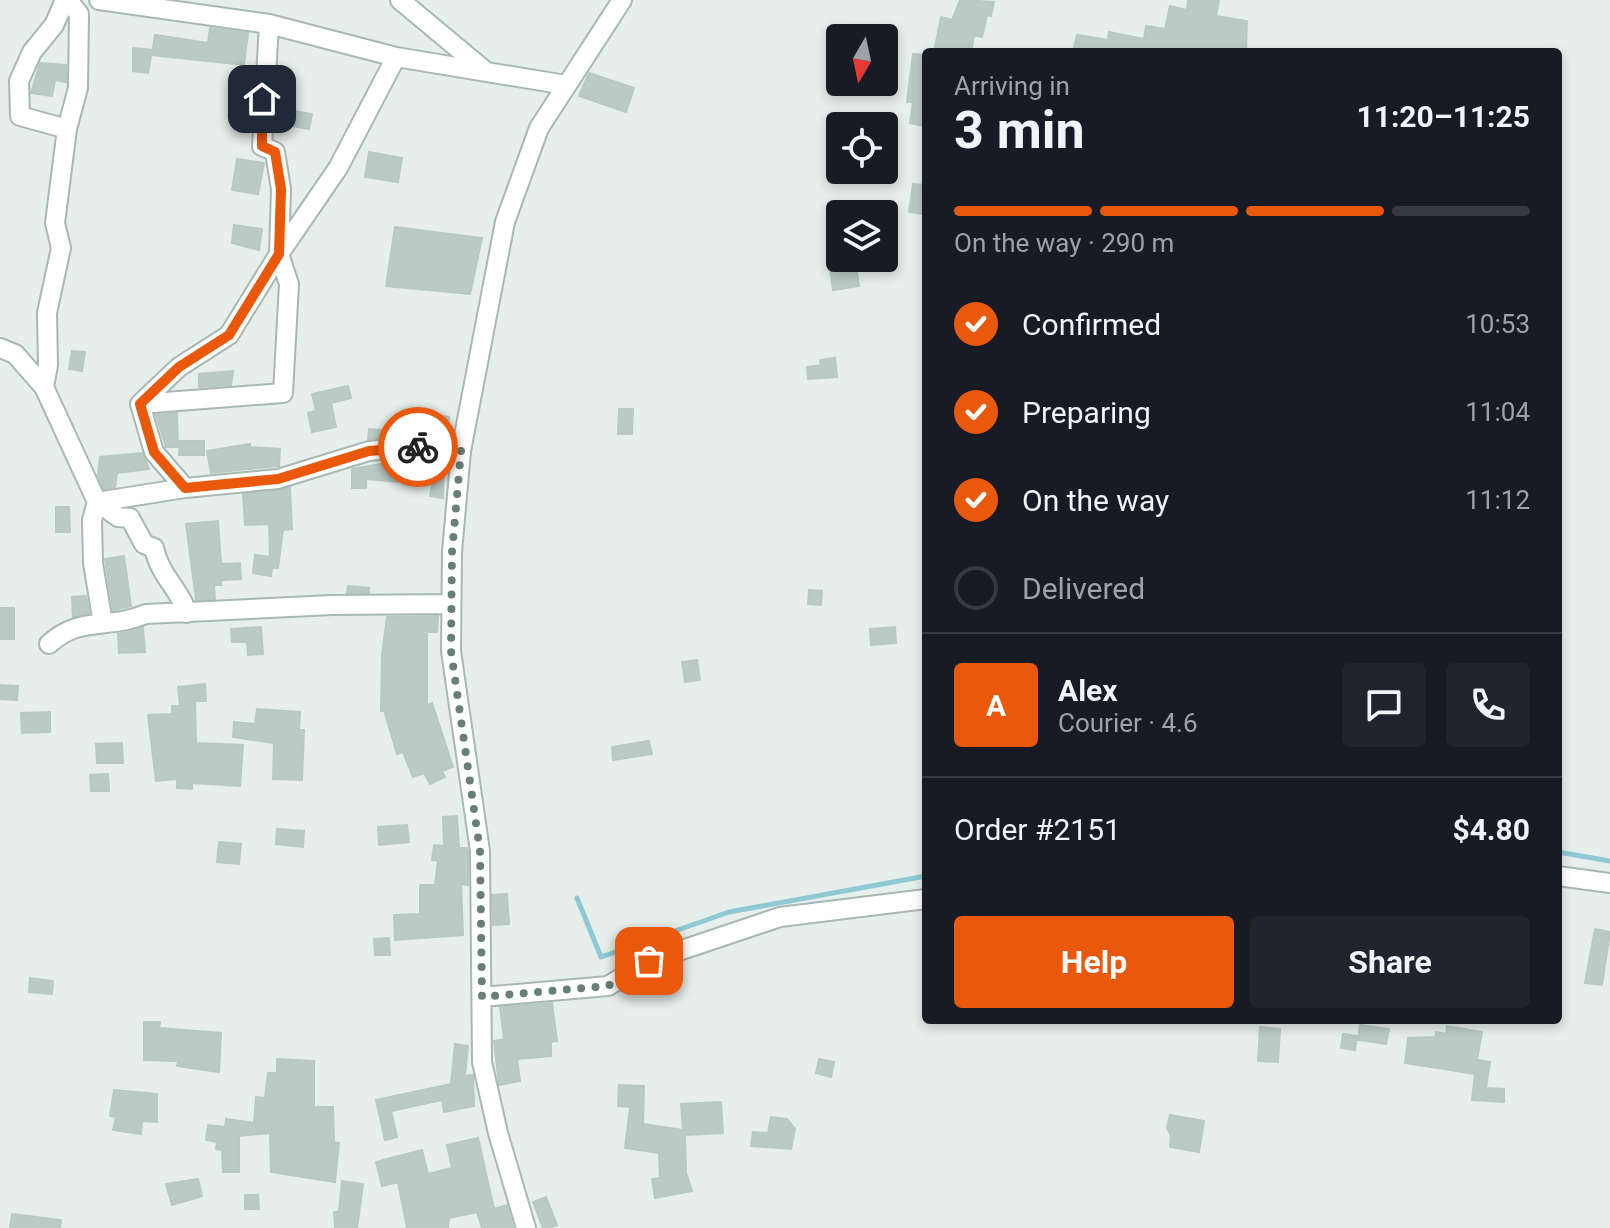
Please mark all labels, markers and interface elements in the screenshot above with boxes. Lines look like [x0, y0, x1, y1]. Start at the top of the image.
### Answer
north arrow [826, 24, 898, 96]
map controls [826, 24, 898, 272]
pin [228, 65, 296, 133]
text: Arriving in [954, 71, 1070, 101]
icon: home [240, 77, 284, 121]
text: 11:20–11:25 [1356, 99, 1530, 134]
text: 3 min [954, 100, 1085, 161]
button: locate [826, 112, 898, 184]
button: layers [826, 200, 898, 272]
text: On the way · 290 m [954, 228, 1174, 258]
icon: check [954, 302, 998, 346]
text: Confirmed [1022, 307, 1161, 342]
text: 10:53 [1465, 309, 1530, 339]
icon: check [954, 390, 998, 434]
text: Preparing [1022, 395, 1151, 430]
text: 11:04 [1465, 397, 1530, 427]
courier [378, 407, 458, 487]
icon: bike [396, 425, 440, 469]
icon: check [954, 478, 998, 522]
text: On the way [1022, 483, 1169, 518]
text: 11:12 [1465, 485, 1530, 515]
text: Delivered [1022, 571, 1145, 606]
button: chat [1342, 663, 1426, 747]
button: phone [1446, 663, 1530, 747]
text: Alex [1058, 673, 1118, 708]
text: A [986, 688, 1006, 723]
text: Courier · 4.6 [1058, 708, 1198, 738]
text: Order #2151 [954, 812, 1121, 847]
text: $4.80 [1452, 812, 1530, 847]
button: Help [954, 916, 1234, 1008]
button: Share [1250, 916, 1530, 1008]
pin [615, 927, 683, 995]
icon: bag [627, 939, 671, 983]

